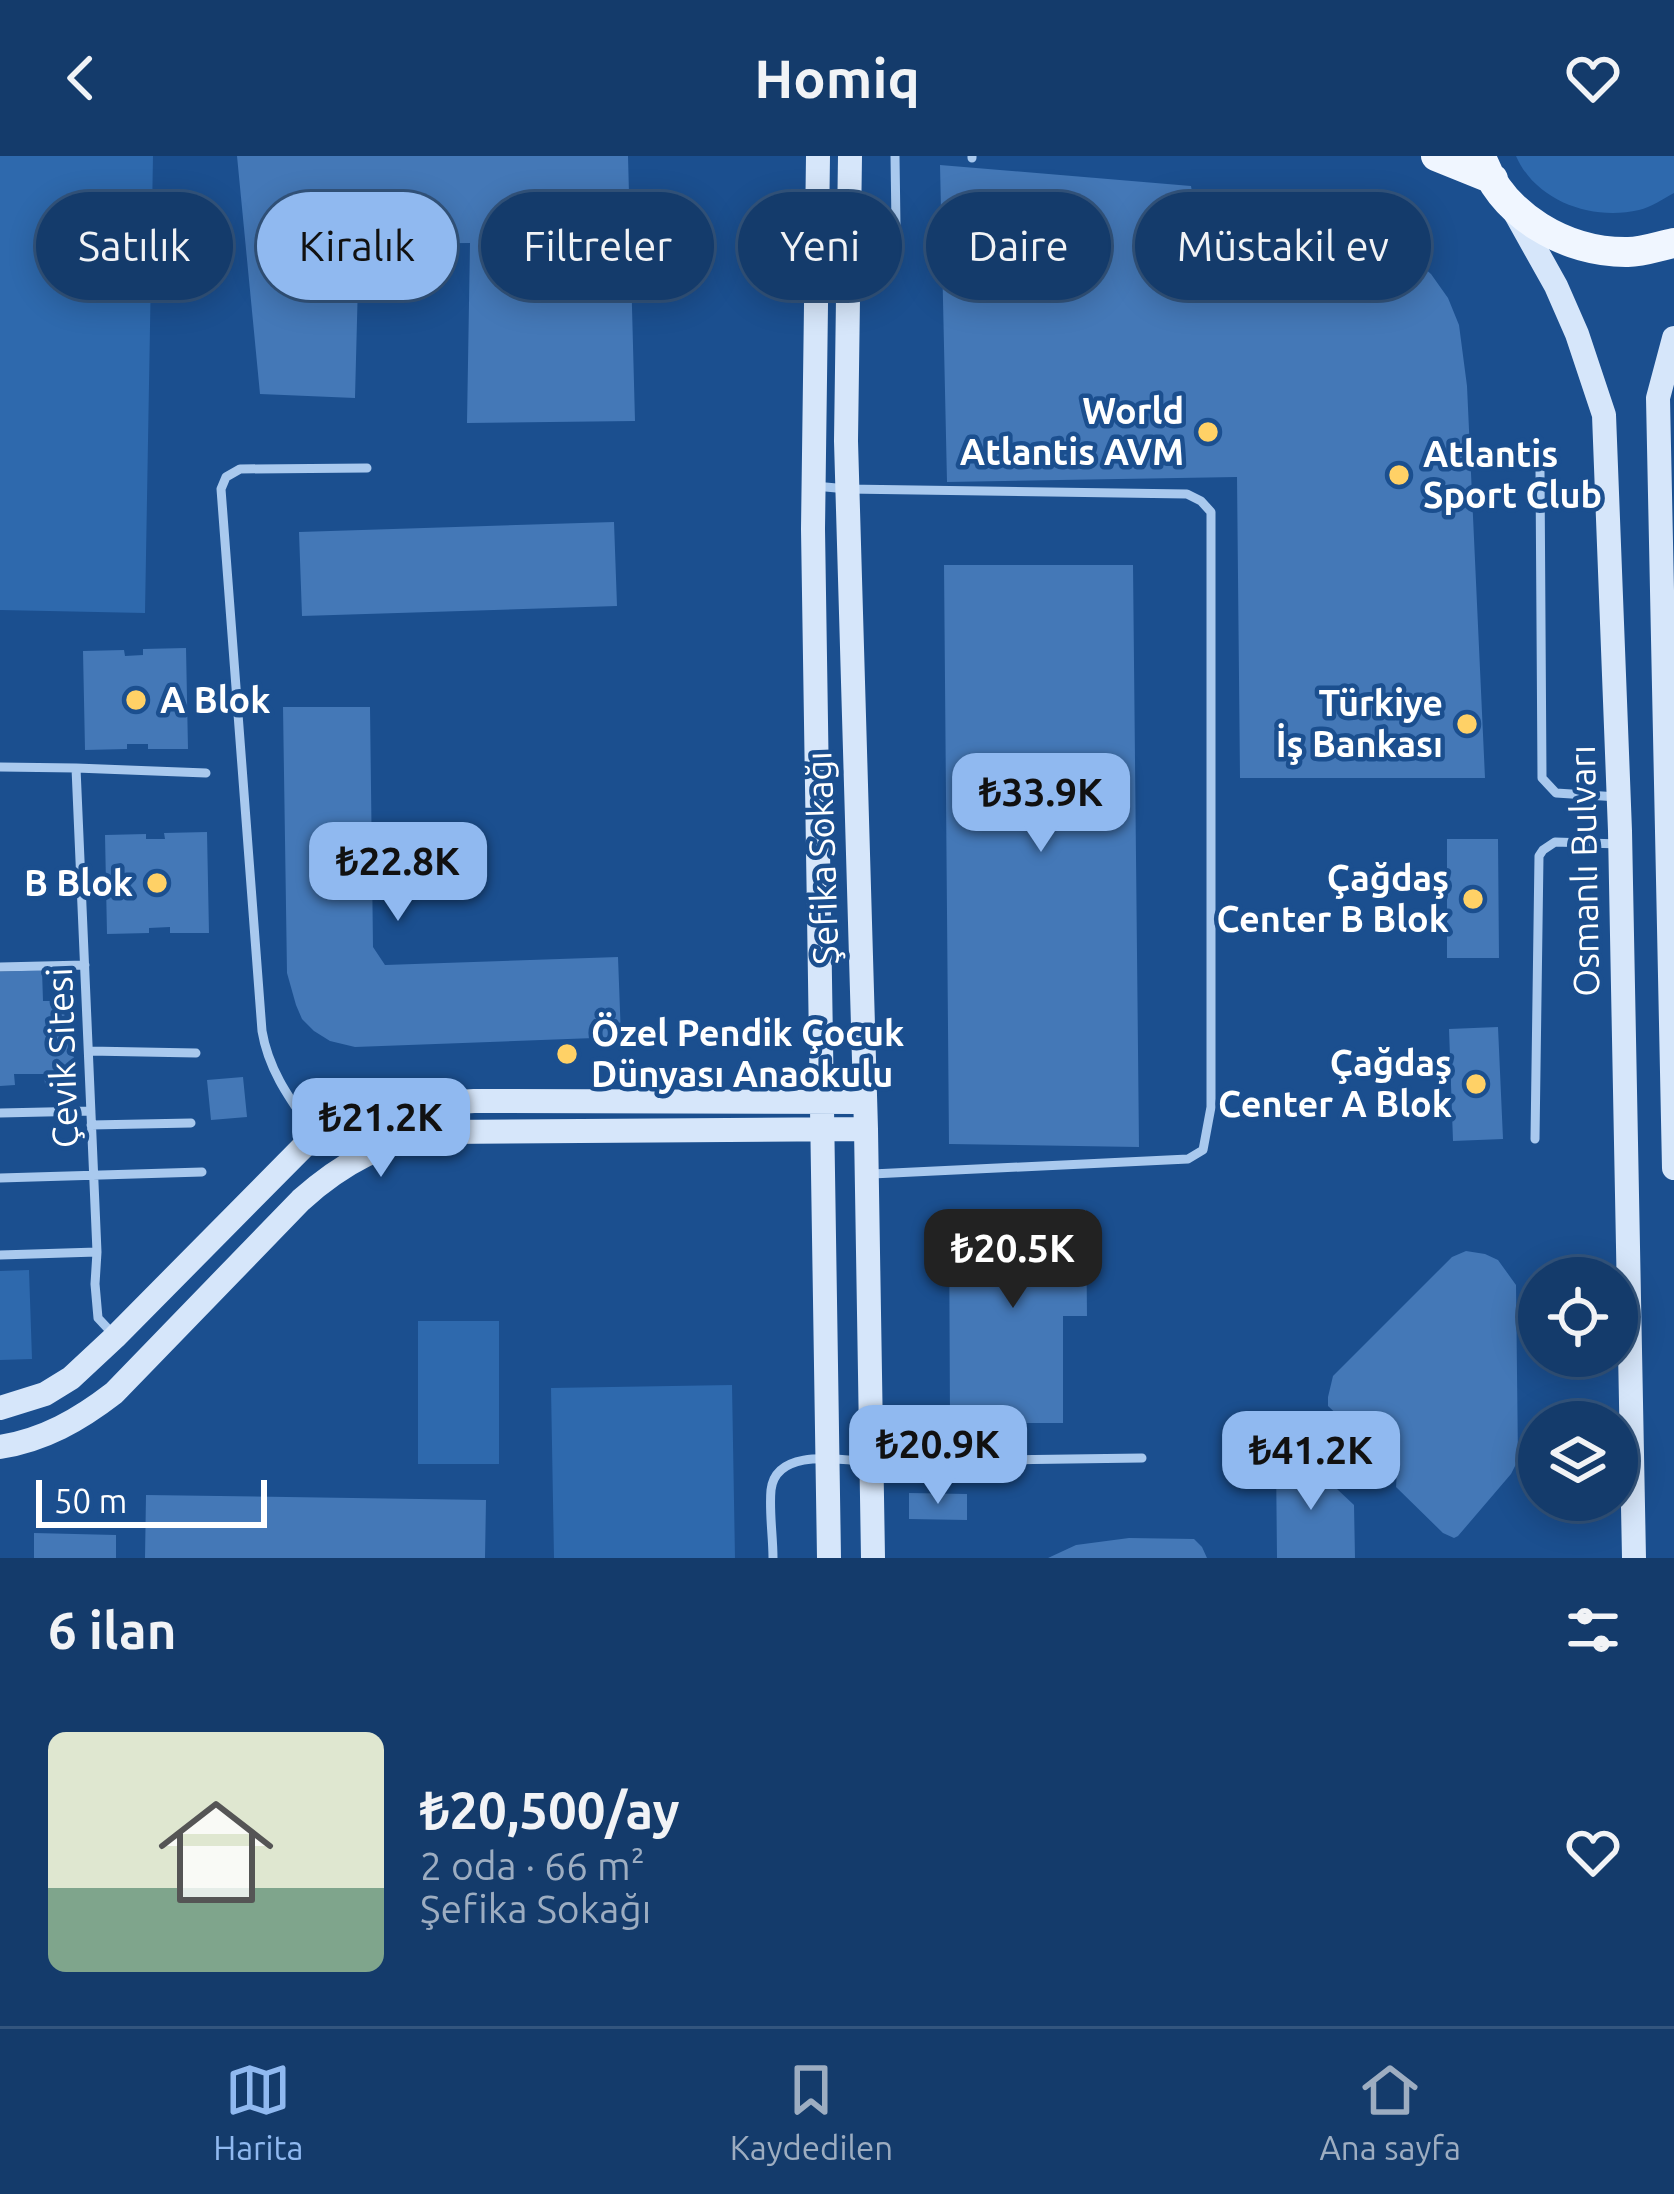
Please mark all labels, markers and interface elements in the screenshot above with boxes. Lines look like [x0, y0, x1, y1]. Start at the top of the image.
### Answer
icon: back [48, 45, 114, 111]
icon: heart [1560, 45, 1626, 111]
text: Homiq [754, 48, 920, 108]
chip: Satılık [36, 192, 233, 300]
chip: Kiralık [257, 192, 457, 300]
chip: Filtreler [481, 192, 714, 300]
chip: Yeni [738, 192, 902, 300]
chip: Daire [926, 192, 1111, 300]
chip: Müstakil ev [1135, 192, 1431, 300]
place label: World Atlantis AVM [960, 390, 1184, 472]
marker: World Atlantis AVM [1195, 419, 1221, 445]
place label: Atlantis Sport Club [1423, 433, 1602, 515]
marker: Atlantis Sport Club [1386, 462, 1412, 488]
place label: A Blok [160, 679, 270, 720]
place label: Türkiye İş Bankası [1276, 682, 1443, 765]
marker: A Blok [123, 687, 149, 713]
marker: Türkiye İş Bankası [1454, 711, 1480, 737]
street label: Osmanlı Bulvarı [1561, 745, 1606, 997]
street label: Şefika Sokağı [797, 751, 846, 965]
pin: ₺33.9K [943, 753, 1139, 855]
text: ₺33.9K [979, 770, 1103, 813]
pin: ₺22.8K [300, 822, 496, 924]
text: ₺22.8K [336, 839, 460, 882]
place label: Çağdaş Center B Blok [1216, 857, 1449, 939]
place label: B Blok [24, 862, 133, 903]
marker: B Blok [144, 870, 170, 896]
marker: Çağdaş Center B Blok [1460, 886, 1486, 912]
street label: Çevik Sitesi [38, 967, 85, 1149]
place label: Özel Pendik Çocuk Dünyası Anaokulu [591, 1012, 904, 1094]
marker: Özel Pendik Çocuk Dünyası Anaokulu [554, 1041, 580, 1067]
place label: Çağdaş Center A Blok [1218, 1042, 1452, 1124]
marker: Çağdaş Center A Blok [1463, 1071, 1489, 1097]
pin: ₺21.2K [283, 1078, 479, 1180]
text: ₺21.2K [319, 1095, 443, 1138]
pin: ₺20.5K [915, 1209, 1111, 1311]
text: ₺20.5K [951, 1226, 1075, 1269]
map controls [1518, 1257, 1638, 1521]
button: locate [1518, 1257, 1638, 1377]
button: layers [1518, 1401, 1638, 1521]
pin: ₺20.9K [840, 1405, 1036, 1507]
pin: ₺41.2K [1213, 1411, 1409, 1513]
text: ₺20.9K [876, 1422, 1000, 1465]
text: ₺41.2K [1249, 1428, 1373, 1471]
scale bar [36, 1474, 267, 1527]
text: 50 m [54, 1482, 127, 1519]
icon: filters [1560, 1597, 1626, 1663]
text: 6 ilan [48, 1601, 177, 1659]
icon: home [144, 1780, 288, 1924]
text: ₺20,500/ay [420, 1781, 680, 1839]
icon: heart [1560, 1819, 1626, 1885]
text: 2 oda · 66 m² [420, 1844, 645, 1887]
text: Şefika Sokağı [420, 1887, 651, 1930]
tab: Harita [213, 2057, 303, 2166]
tab: Kaydedilen [730, 2057, 893, 2166]
tab: Ana sayfa [1319, 2057, 1461, 2166]

